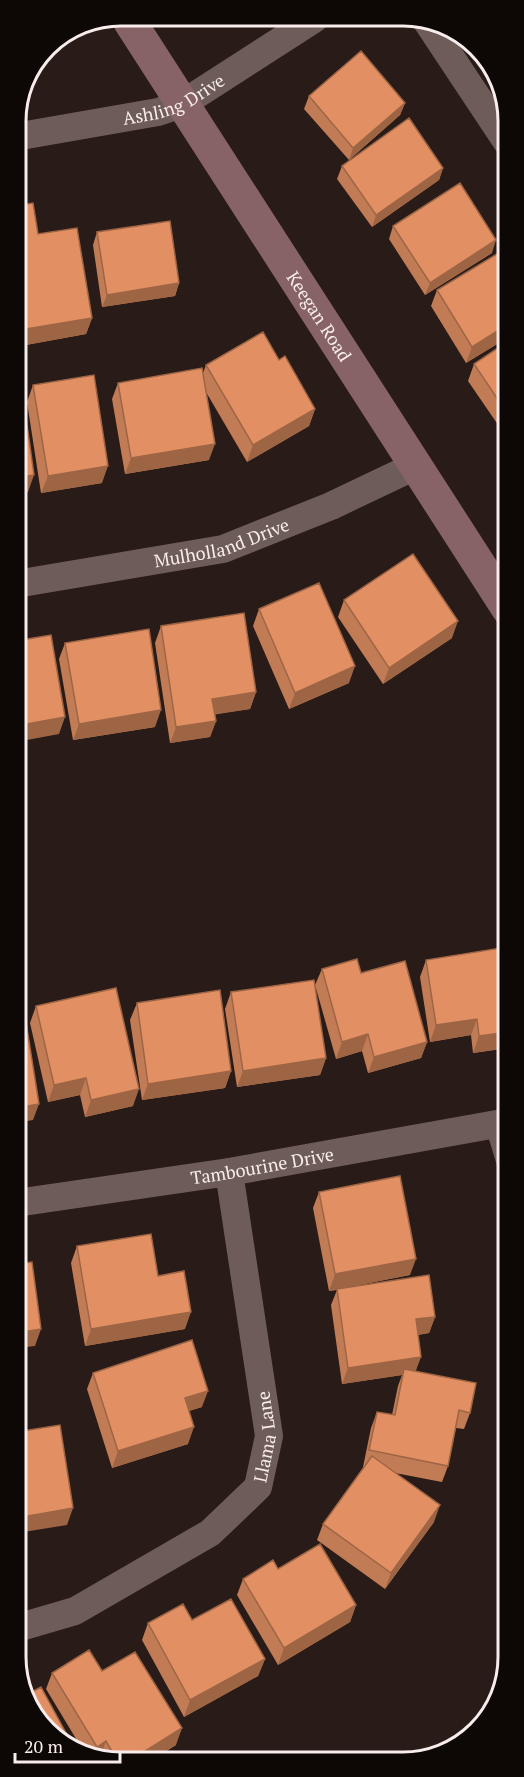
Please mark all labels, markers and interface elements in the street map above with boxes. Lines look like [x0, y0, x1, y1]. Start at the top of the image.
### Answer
street label: Ashling Drive [121, 68, 229, 130]
street label: Keegan Road [282, 267, 357, 366]
street label: Mulholland Drive [152, 512, 292, 572]
street label: Tambourine Drive [189, 1141, 336, 1189]
street label: Llama Lane [247, 1390, 281, 1485]
scale bar [15, 1726, 120, 1764]
text: 20 m [24, 1734, 64, 1758]

